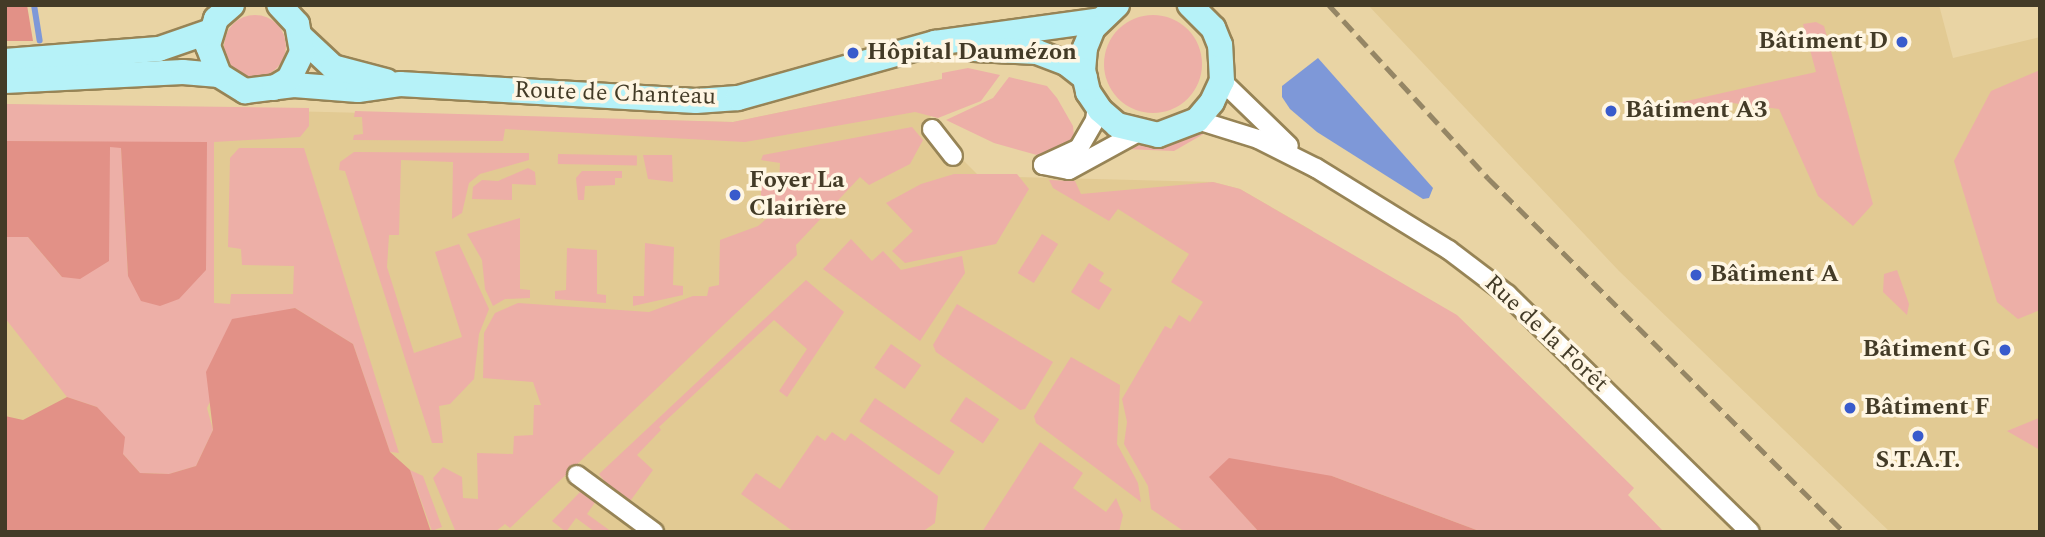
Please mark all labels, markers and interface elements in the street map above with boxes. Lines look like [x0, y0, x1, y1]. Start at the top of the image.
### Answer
place label: Bâtiment D [1758, 28, 1888, 56]
marker: Bâtiment D [1894, 34, 1910, 50]
place label: Hôpital Daumézon [867, 39, 1077, 67]
marker: Hôpital Daumézon [845, 45, 861, 61]
street label: Route de Chanteau [514, 76, 716, 112]
place label: Bâtiment A3 [1625, 97, 1768, 125]
marker: Bâtiment A3 [1603, 103, 1619, 119]
place label: Foyer La Clairière [749, 167, 846, 223]
marker: Foyer La Clairière [727, 187, 743, 203]
place label: Bâtiment A [1710, 261, 1839, 289]
marker: Bâtiment A [1688, 267, 1704, 283]
street label: Rue de la Forêt [1478, 269, 1614, 399]
place label: Bâtiment G [1862, 336, 1991, 364]
marker: Bâtiment G [1997, 342, 2013, 358]
place label: Bâtiment F [1864, 394, 1990, 422]
marker: Bâtiment F [1842, 400, 1858, 416]
marker: S.T.A.T. [1910, 428, 1926, 444]
place label: S.T.A.T. [1875, 447, 1961, 475]

